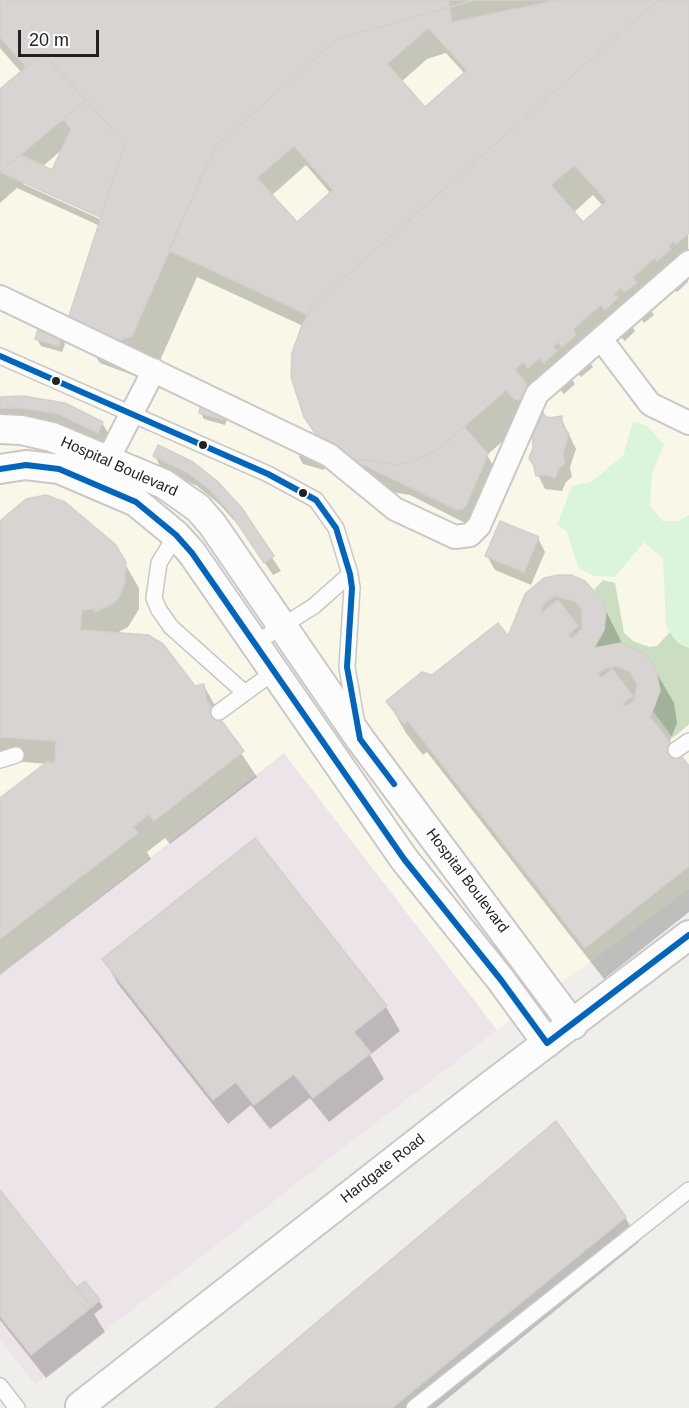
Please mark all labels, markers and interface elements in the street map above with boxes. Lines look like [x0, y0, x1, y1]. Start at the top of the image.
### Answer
scale bar [21, 18, 102, 56]
text: 20 m [29, 30, 69, 50]
unlabelled marker [50, 375, 62, 387]
street label: Hospital Boulevard [58, 433, 180, 501]
unlabelled marker [197, 439, 209, 451]
unlabelled marker [297, 487, 309, 499]
street label: Hospital Boulevard [422, 825, 512, 937]
street label: Hardgate Road [337, 1131, 429, 1207]

